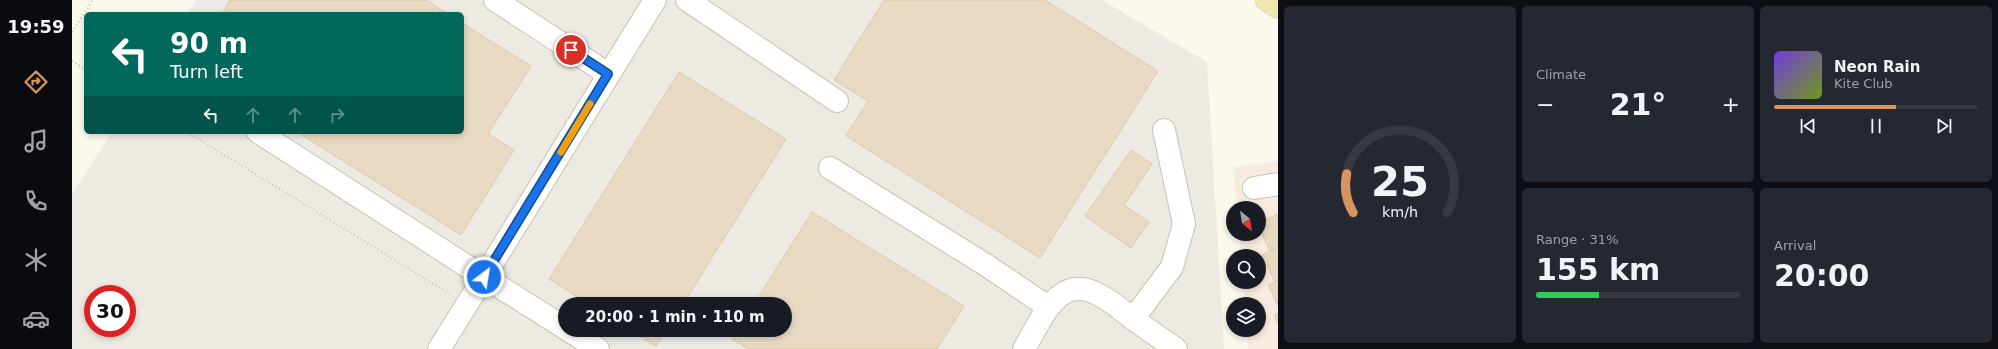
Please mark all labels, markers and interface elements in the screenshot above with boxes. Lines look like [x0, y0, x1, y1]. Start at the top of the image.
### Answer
text: 19:59 [7, 16, 65, 37]
text: 90 m [170, 27, 248, 60]
icon: left [104, 28, 156, 80]
pin [554, 33, 588, 67]
icon: arrive [560, 39, 582, 61]
text: Neon Rain [1834, 58, 1920, 76]
text: Turn left [170, 61, 243, 82]
text: Climate [1536, 67, 1586, 82]
icon: directions [22, 68, 50, 96]
text: Kite Club [1834, 76, 1893, 91]
text: 21° [1610, 87, 1666, 122]
text: − [1536, 92, 1554, 117]
text: + [1722, 92, 1740, 117]
icon: left [200, 104, 222, 126]
icon: ahead [242, 104, 264, 126]
icon: ahead [284, 104, 306, 126]
icon: right [326, 104, 348, 126]
icon: previous [1797, 115, 1819, 137]
icon: pause [1865, 115, 1887, 137]
icon: next [1933, 115, 1955, 137]
icon: music [22, 127, 50, 155]
text: 25 [1371, 156, 1429, 205]
icon: phone [22, 187, 50, 215]
north arrow [1226, 201, 1266, 241]
map controls [1226, 201, 1266, 337]
text: km/h [1382, 203, 1418, 219]
text: Range · 31% [1536, 232, 1619, 247]
text: Arrival [1774, 238, 1816, 253]
icon: climate [22, 246, 50, 274]
button: search [1226, 249, 1266, 289]
text: 155 km [1536, 252, 1660, 287]
position arrow [463, 256, 505, 298]
text: 20:00 [1774, 258, 1870, 293]
speed limit sign: 30 [84, 285, 136, 337]
button: layers [1226, 297, 1266, 337]
icon: car [22, 305, 50, 333]
text: 20:00 · 1 min · 110 m [585, 308, 765, 326]

